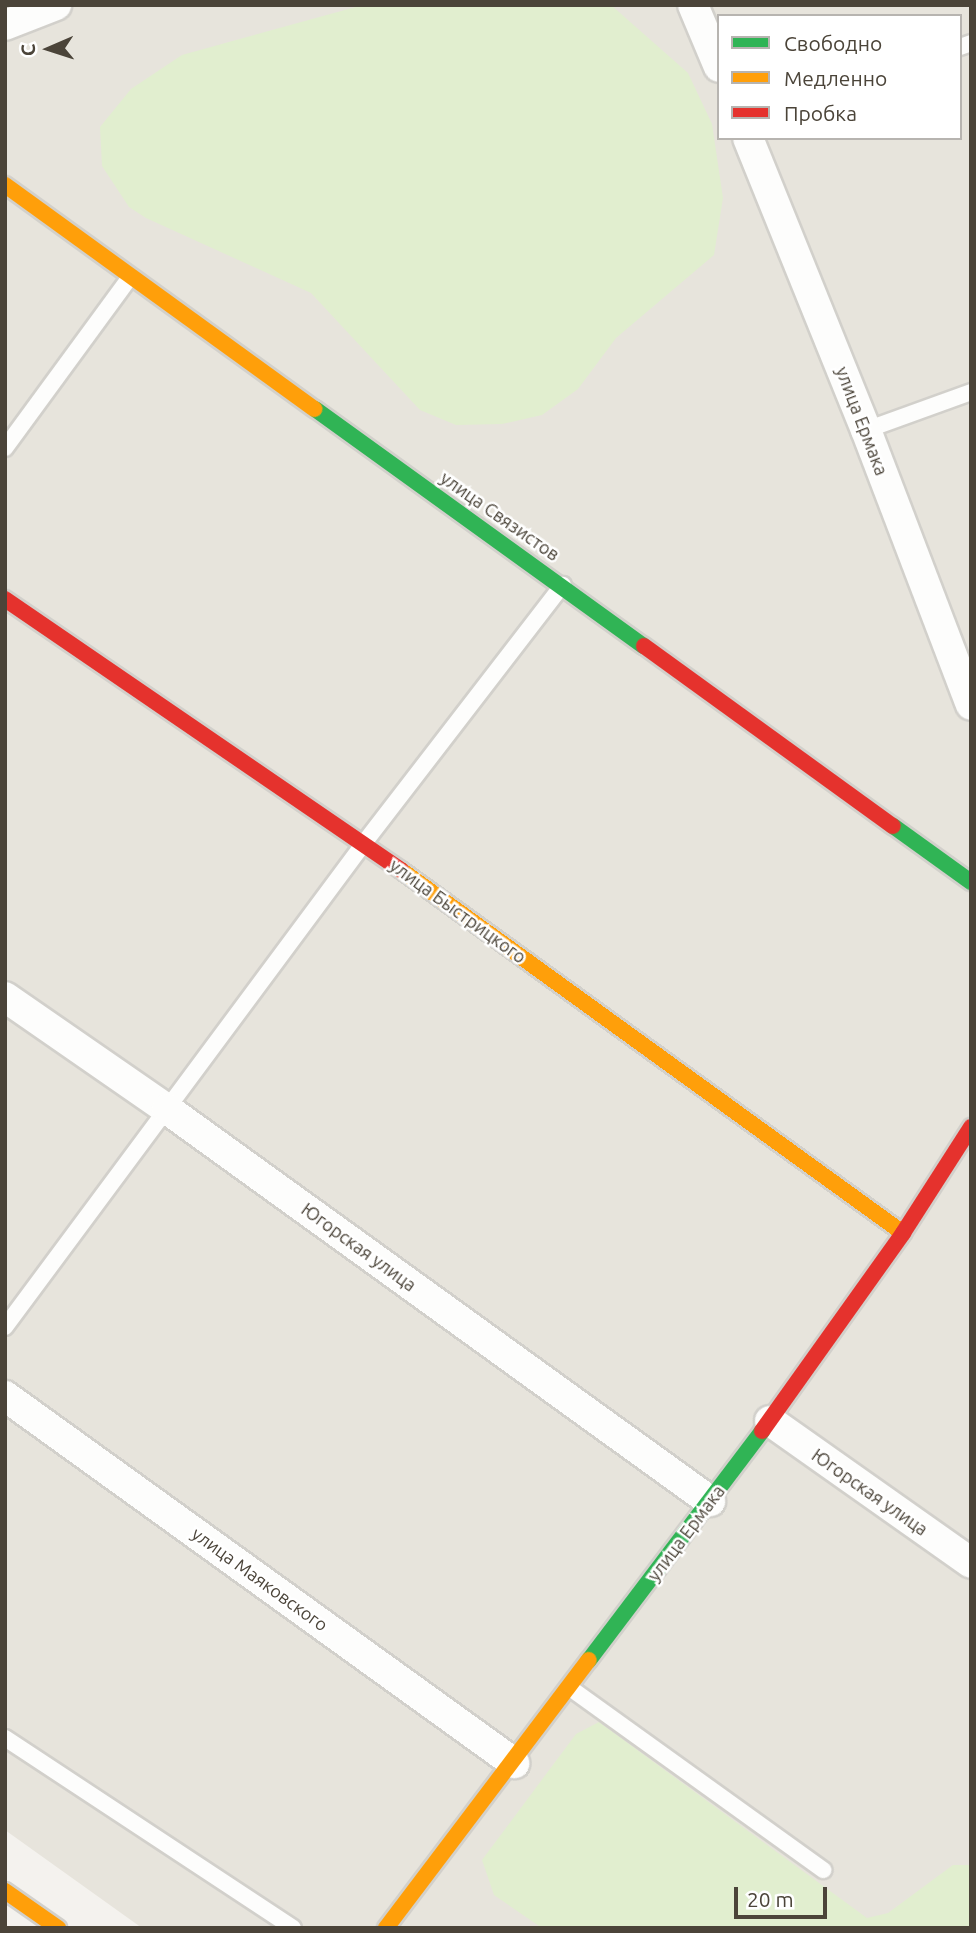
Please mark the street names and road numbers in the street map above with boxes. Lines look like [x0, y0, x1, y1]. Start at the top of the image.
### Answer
street label: улица Ермака [831, 364, 893, 478]
street label: улица Связистов [436, 467, 564, 565]
street label: улица Быстрицкого [386, 854, 530, 968]
street label: Югорская улица [297, 1198, 421, 1296]
street label: Югорская улица [808, 1444, 932, 1540]
street label: улица Ермака [643, 1481, 729, 1585]
street label: улица Маяковского [188, 1522, 332, 1636]

